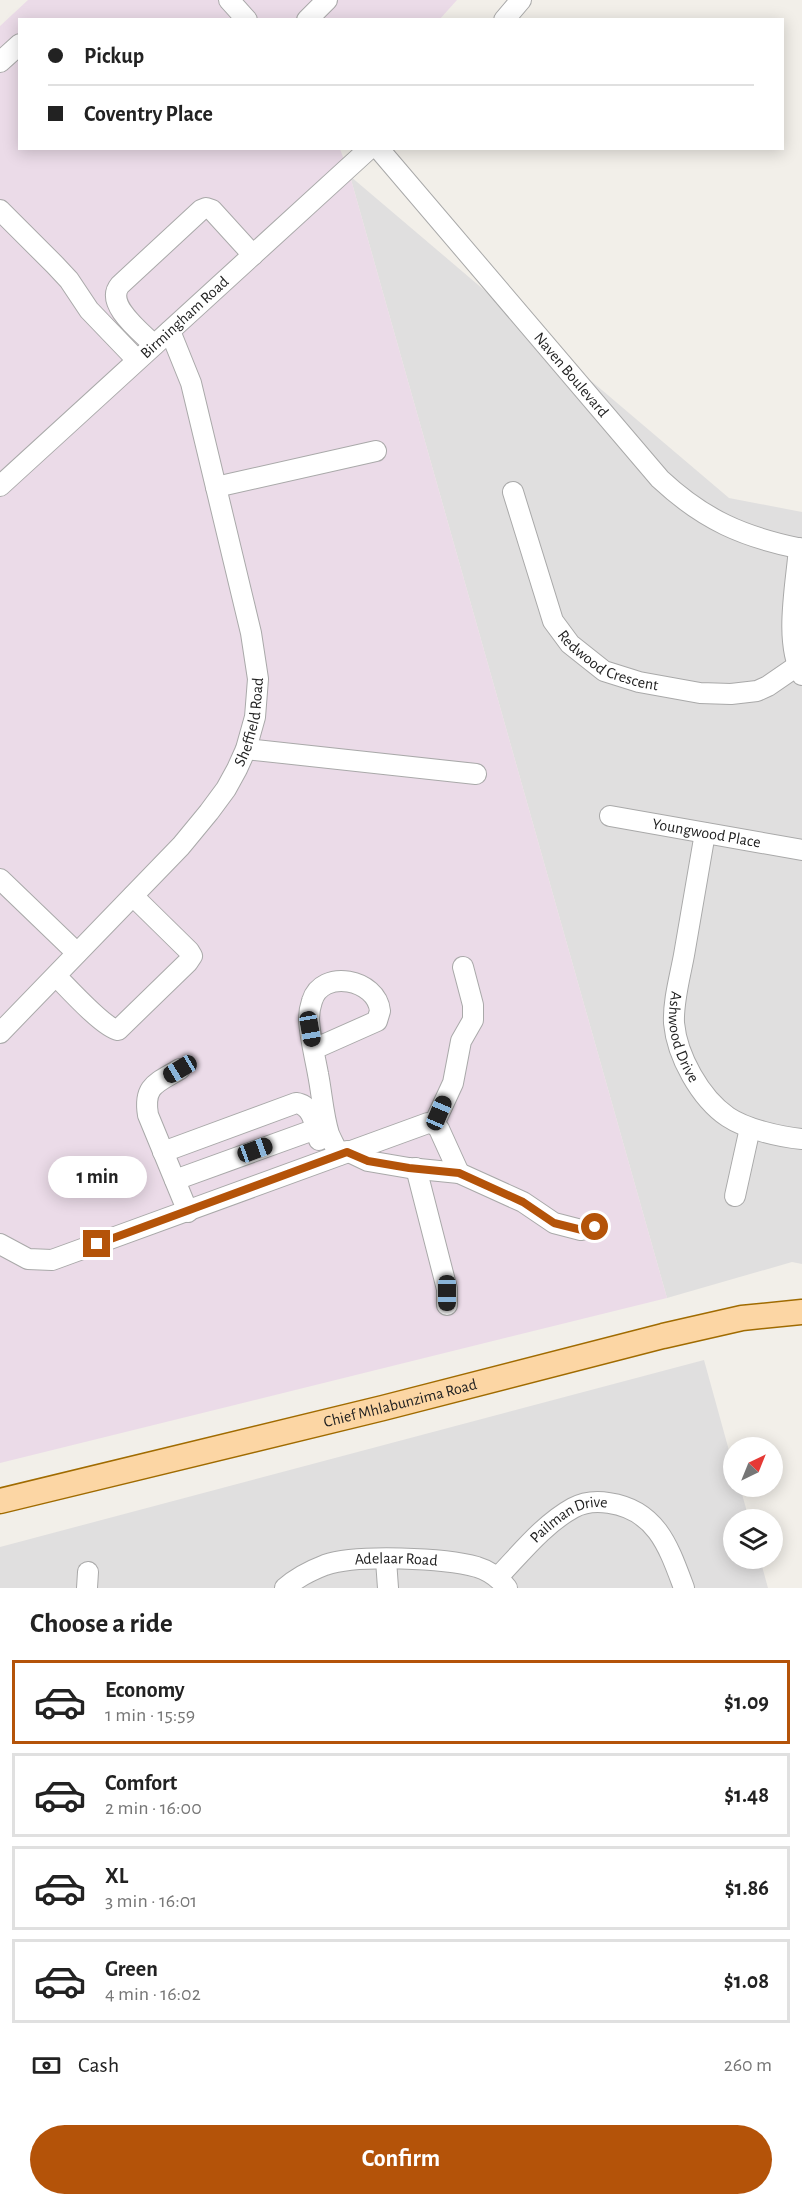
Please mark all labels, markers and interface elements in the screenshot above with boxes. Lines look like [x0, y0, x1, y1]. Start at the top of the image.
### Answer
text: Pickup [84, 45, 144, 67]
text: Coventry Place [84, 103, 213, 125]
street label: Birmingham Road [137, 273, 232, 361]
street label: Naven Boulevard [531, 329, 612, 420]
street label: Redwood Crescent [555, 627, 660, 693]
street label: Sheffield Road [231, 677, 266, 769]
street label: Youngwood Place [651, 816, 762, 851]
street label: Ashwood Drive [666, 990, 702, 1085]
car [298, 1010, 322, 1048]
car [160, 1052, 200, 1086]
car [424, 1093, 454, 1133]
car [235, 1135, 275, 1165]
callout: 1 min [48, 1157, 146, 1199]
text: 1 min [76, 1167, 119, 1187]
route start [581, 1213, 608, 1240]
route end [83, 1230, 110, 1257]
car [438, 1275, 456, 1311]
street label: Chief Mhlabunzima Road [322, 1376, 479, 1430]
north arrow [723, 1437, 783, 1497]
map controls [723, 1437, 783, 1569]
street label: Pailman Drive [527, 1494, 608, 1546]
button: layers [723, 1509, 783, 1569]
street label: Adelaar Road [354, 1550, 438, 1569]
text: Choose a ride [30, 1610, 173, 1637]
icon: car [33, 1675, 87, 1729]
text: Economy [105, 1679, 185, 1701]
text: $1.09 [724, 1691, 769, 1713]
text: 1 min · 15:59 [105, 1705, 195, 1725]
icon: car [33, 1768, 87, 1822]
text: Comfort [105, 1772, 177, 1794]
text: $1.48 [724, 1784, 769, 1806]
text: 2 min · 16:00 [105, 1798, 202, 1818]
icon: car [33, 1861, 87, 1915]
text: XL [105, 1865, 128, 1887]
text: $1.86 [725, 1877, 769, 1899]
text: 3 min · 16:01 [105, 1891, 197, 1911]
icon: car [33, 1954, 87, 2008]
text: Green [105, 1958, 158, 1980]
text: $1.08 [724, 1970, 769, 1992]
text: 4 min · 16:02 [105, 1984, 201, 2004]
icon: cash [30, 2049, 63, 2082]
text: Cash [78, 2054, 119, 2076]
text: 260 m [724, 2055, 772, 2075]
button: Confirm [30, 2125, 772, 2194]

